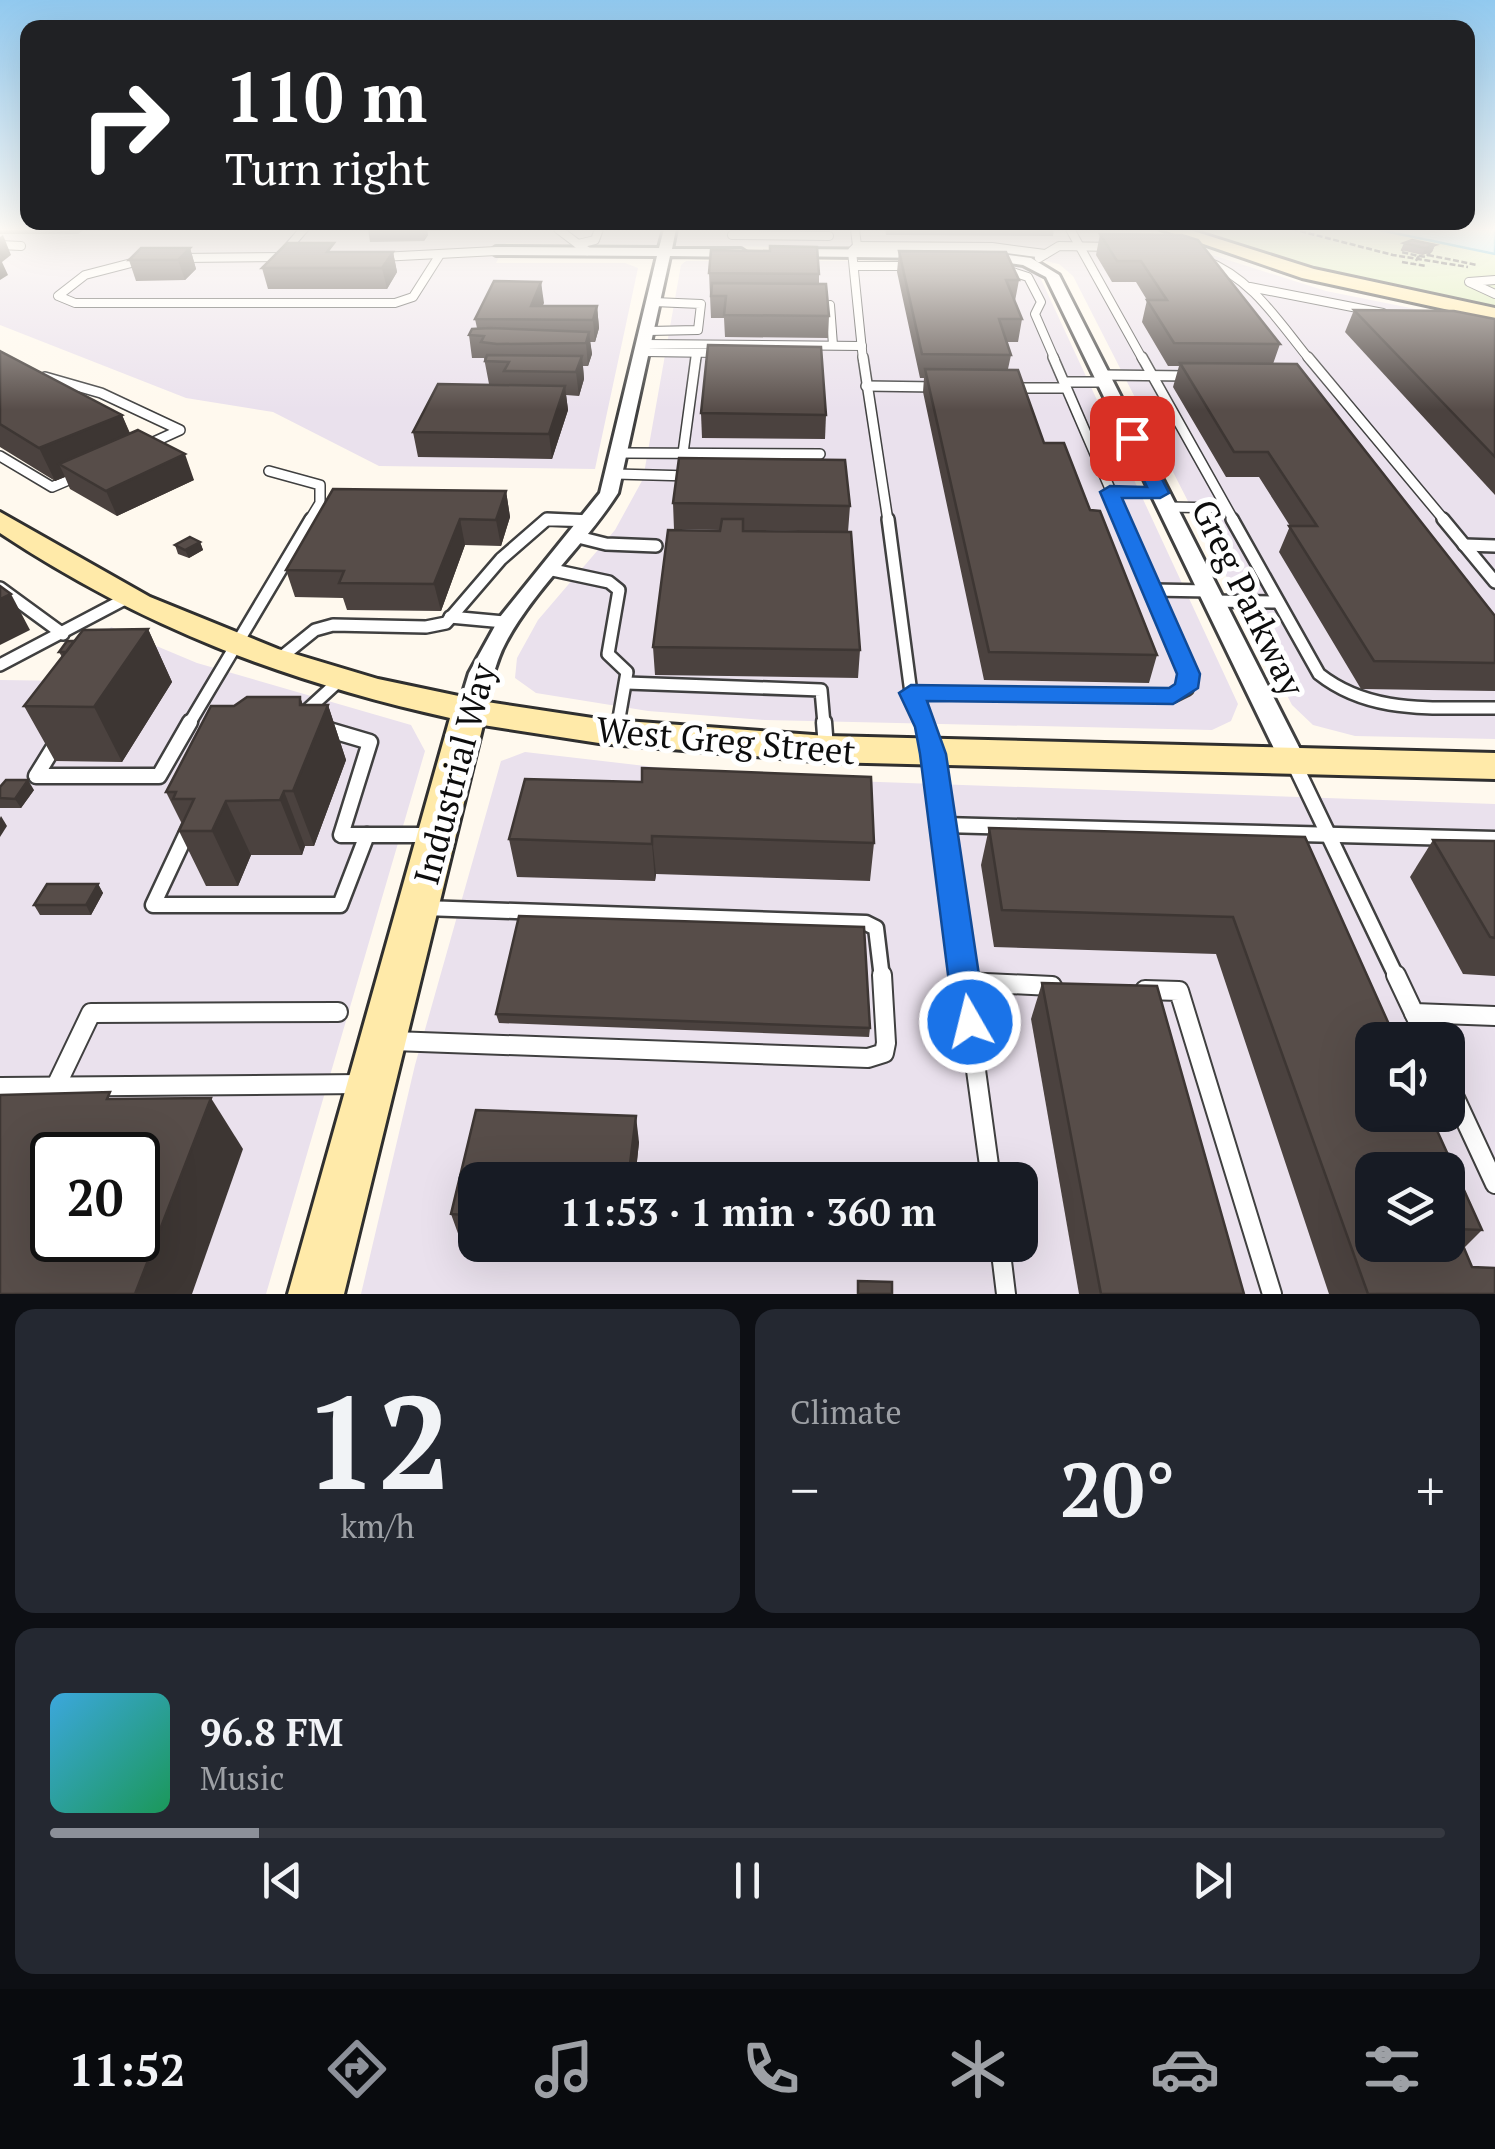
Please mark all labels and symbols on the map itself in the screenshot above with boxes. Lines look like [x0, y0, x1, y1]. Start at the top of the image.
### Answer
pin [1090, 396, 1175, 481]
street label: Greg Parkway [1182, 492, 1317, 704]
street label: Industrial Way [402, 657, 506, 889]
street label: West Greg Street [595, 706, 858, 774]
position arrow [918, 970, 1022, 1074]
speed limit sign: 20 [30, 1132, 160, 1262]

